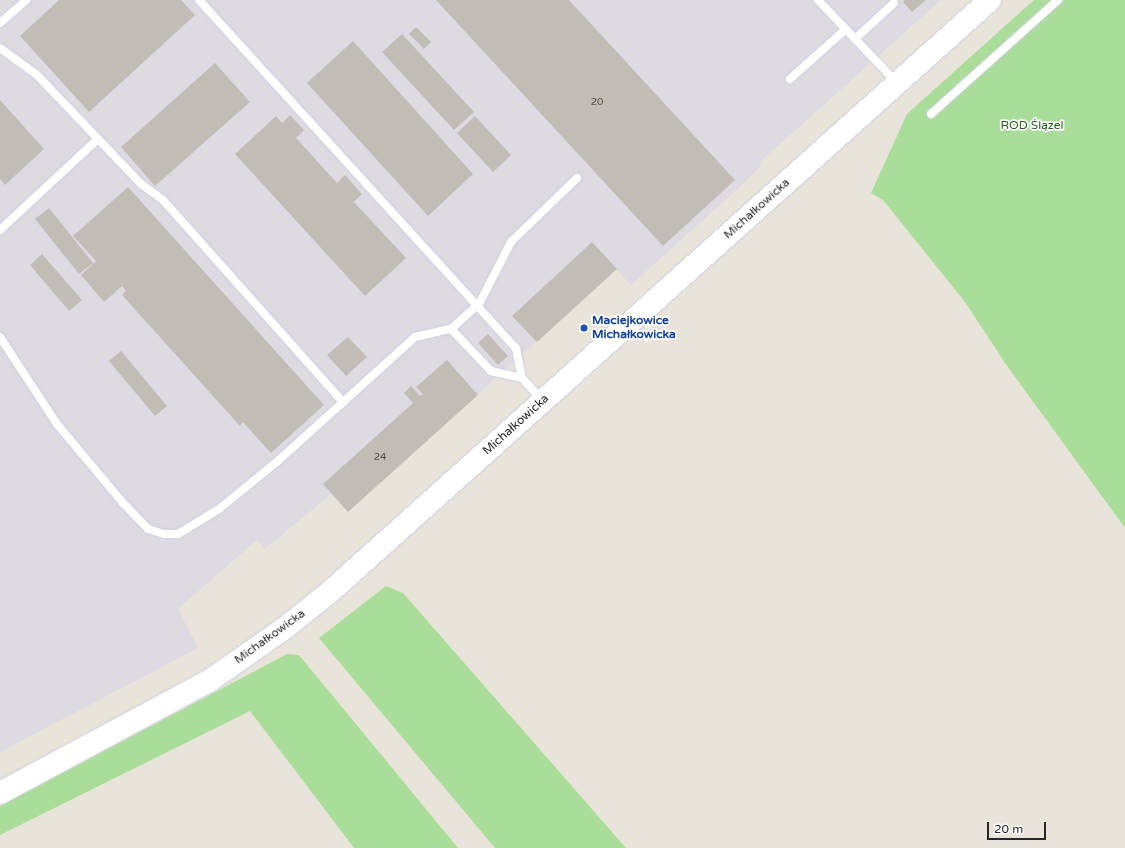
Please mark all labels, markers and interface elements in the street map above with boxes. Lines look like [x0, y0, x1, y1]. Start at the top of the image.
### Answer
house number: 20 [591, 97, 603, 109]
park label: ROD Ślązel [1000, 119, 1064, 133]
street label: Michałkowicka [721, 176, 793, 242]
place label: Maciejkowice Michałkowicka [592, 314, 676, 342]
marker: Maciejkowice Michałkowicka [579, 323, 589, 333]
street label: Michałkowicka [480, 392, 552, 458]
house number: 24 [374, 452, 386, 464]
street label: Michałkowicka [232, 607, 308, 667]
scale bar [989, 814, 1048, 840]
text: 20 m [994, 822, 1023, 836]

